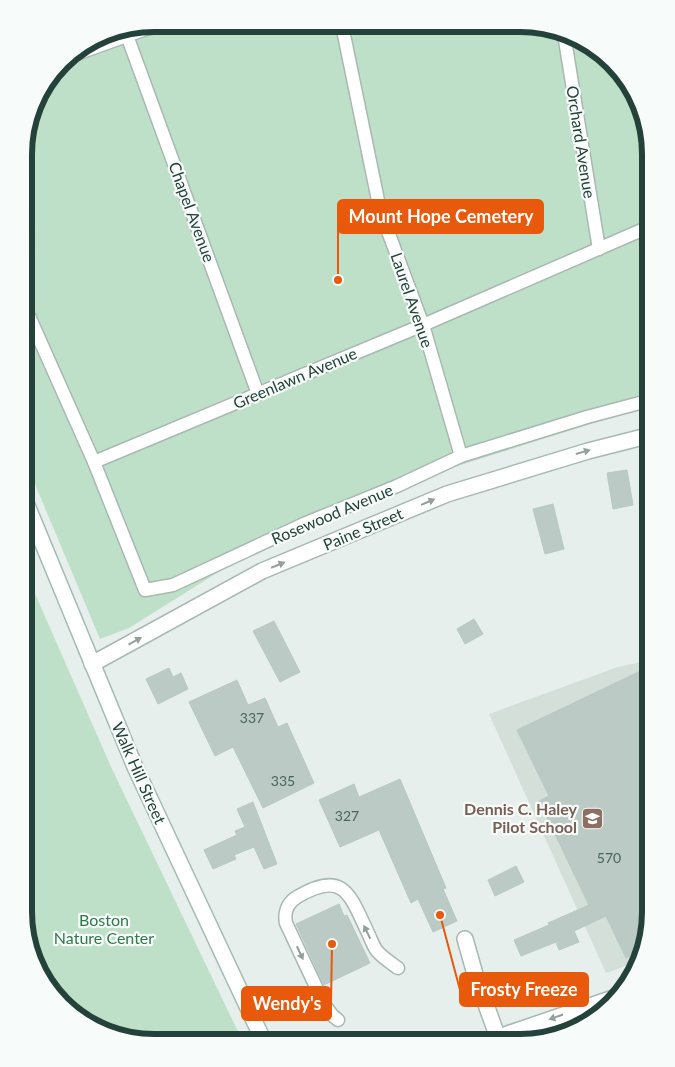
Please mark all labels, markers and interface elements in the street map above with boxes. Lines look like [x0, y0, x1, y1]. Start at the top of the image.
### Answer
street label: Orchard Avenue [563, 84, 600, 200]
street label: Chapel Avenue [166, 159, 219, 265]
callout: Mount Hope Cemetery [338, 200, 543, 233]
text: Mount Hope Cemetery [349, 205, 534, 227]
street label: Laurel Avenue [387, 250, 438, 350]
street label: Greenlawn Avenue [230, 343, 360, 412]
one-way arrow [575, 448, 590, 456]
street label: Rosewood Avenue [268, 479, 395, 548]
one-way arrow [421, 498, 436, 506]
street label: Paine Street [320, 503, 406, 554]
one-way arrow [271, 560, 285, 568]
one-way arrow [128, 637, 142, 645]
house number: 337 [240, 709, 264, 726]
street label: Walk Hill Street [109, 719, 170, 827]
house number: 335 [271, 772, 295, 789]
place label: Dennis C. Haley Pilot School [464, 799, 578, 836]
school or university icon: Dennis C. Haley Pilot School [581, 806, 605, 830]
house number: 327 [335, 807, 359, 824]
house number: 570 [597, 849, 621, 866]
park label: Boston Nature Center [54, 910, 154, 947]
one-way arrow [363, 924, 371, 939]
one-way arrow [296, 946, 304, 960]
callout: Frosty Freeze [460, 973, 588, 1006]
text: Frosty Freeze [470, 978, 578, 1000]
callout: Wendy's [242, 987, 331, 1020]
text: Wendy's [253, 992, 321, 1014]
one-way arrow [548, 1014, 563, 1022]

